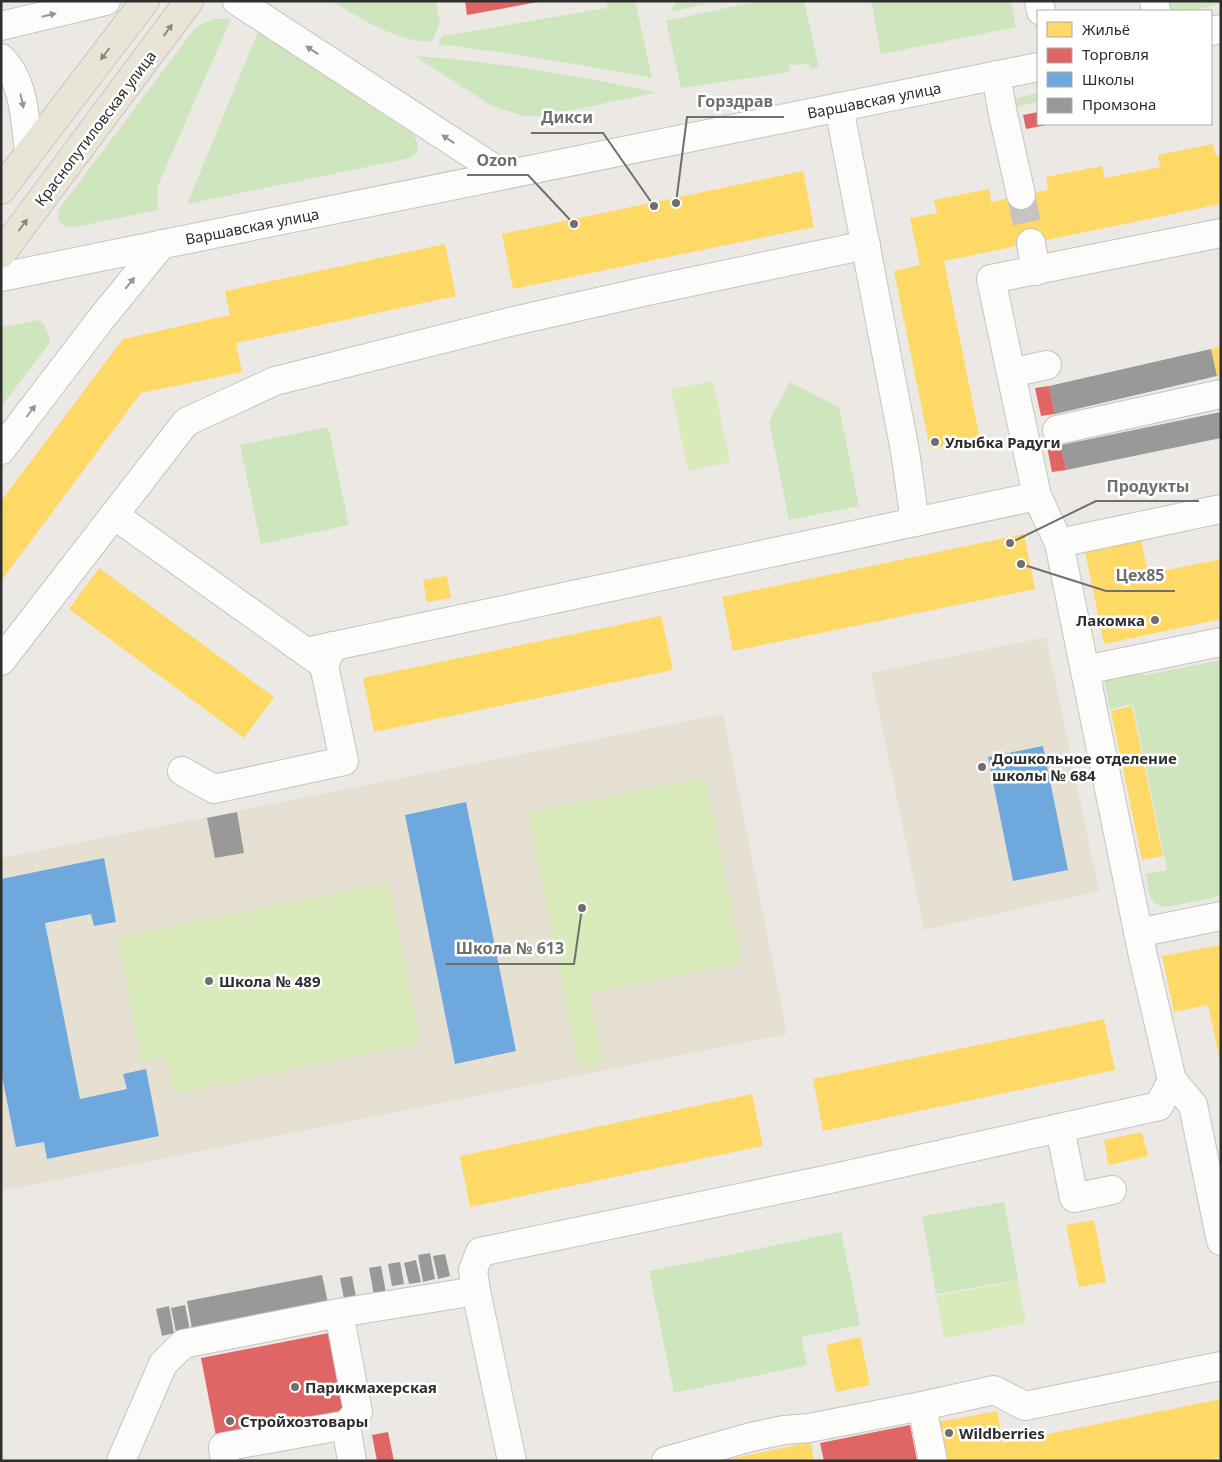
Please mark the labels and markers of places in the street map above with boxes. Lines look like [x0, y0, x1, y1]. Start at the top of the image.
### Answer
callout: Горздрав [687, 86, 784, 117]
callout: Дикси [531, 102, 603, 133]
callout: Ozon [467, 144, 528, 175]
place label: Улыбка Радуги [945, 432, 1061, 452]
marker: Улыбка Радуги [929, 436, 941, 448]
callout: Продукты [1096, 470, 1199, 501]
callout: Цех85 [1106, 560, 1175, 591]
place label: Лакомка [1076, 610, 1145, 630]
marker: Лакомка [1149, 614, 1161, 626]
place label: Дошкольное отделение школы № 684 [992, 748, 1177, 785]
marker: Дошкольное отделение школы № 684 [976, 761, 988, 773]
callout: Школа № 613 [446, 933, 574, 964]
place label: Школа № 489 [219, 971, 321, 991]
marker: Школа № 489 [203, 975, 215, 987]
place label: Парикмахерская [305, 1377, 437, 1397]
marker: Парикмахерская [289, 1381, 301, 1393]
place label: Стройхозтовары [240, 1411, 368, 1431]
marker: Стройхозтовары [224, 1415, 236, 1427]
place label: Wildberries [959, 1423, 1045, 1443]
marker: Wildberries [943, 1427, 955, 1439]

